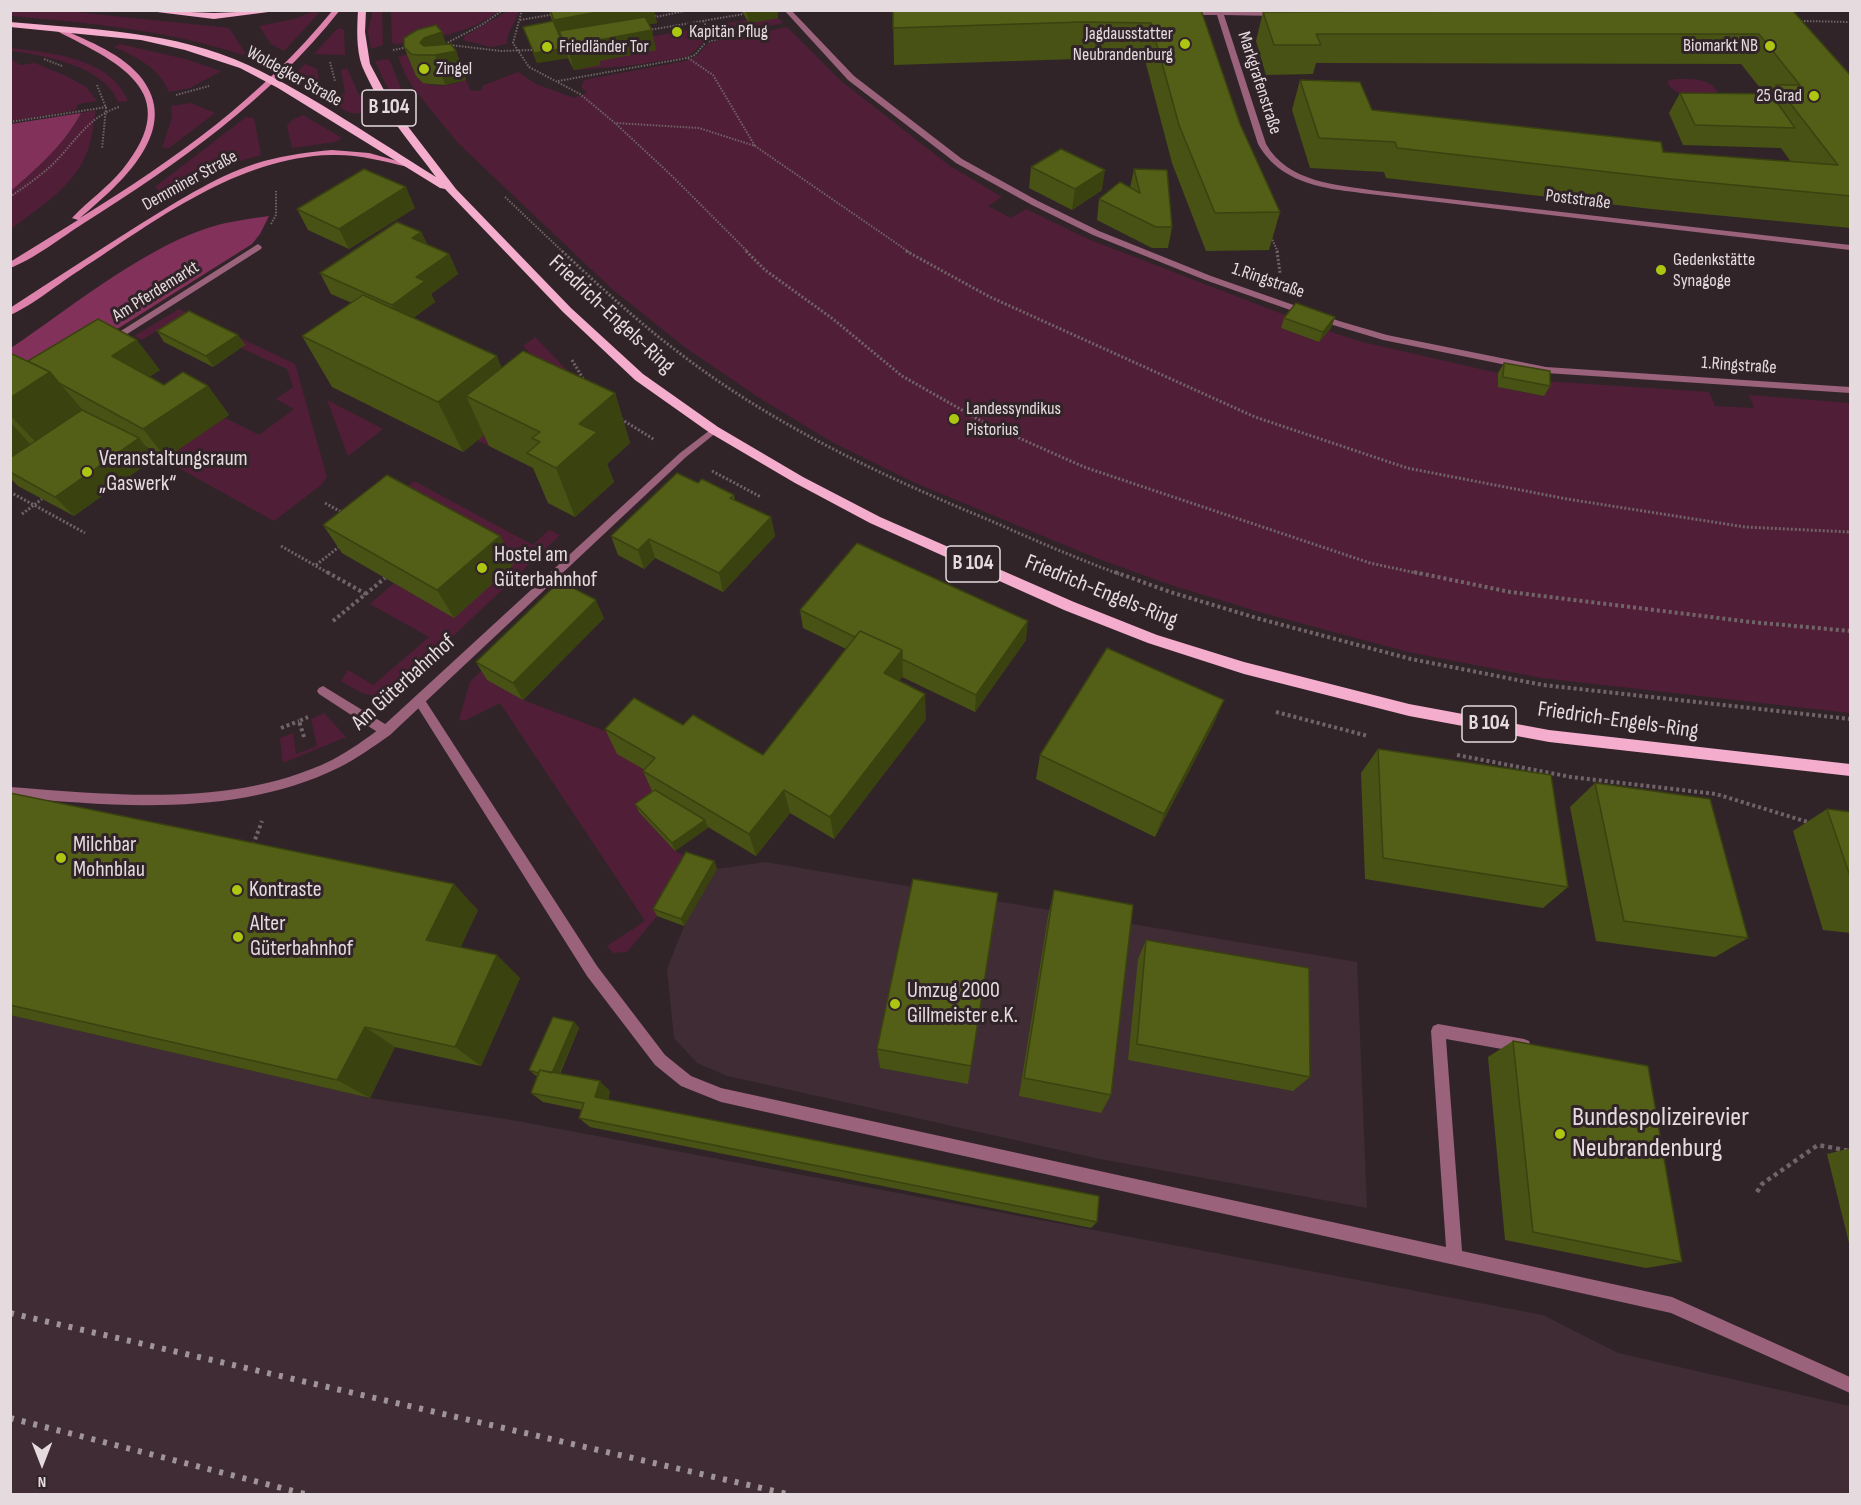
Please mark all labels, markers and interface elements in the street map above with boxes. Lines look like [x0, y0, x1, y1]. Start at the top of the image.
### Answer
place label: Kapitän Pflug [689, 21, 768, 43]
place label: Jagdausstatter Neubrandenburg [1073, 23, 1173, 66]
marker: Kapitän Pflug [670, 25, 684, 39]
street label: Markgrafenstraße [1232, 29, 1286, 137]
place label: Biomarkt NB [1683, 35, 1758, 57]
place label: Friedländer Tor [559, 36, 649, 58]
marker: Jagdausstatter Neubrandenburg [1178, 37, 1192, 51]
marker: Biomarkt NB [1763, 39, 1777, 53]
marker: Friedländer Tor [540, 40, 554, 54]
street label: Woldegker Straße [242, 42, 346, 112]
place label: Zingel [436, 58, 472, 80]
marker: Zingel [417, 62, 431, 76]
place label: 25 Grad [1756, 85, 1802, 107]
marker: 25 Grad [1807, 89, 1821, 103]
road number: B 104 [362, 90, 416, 126]
street label: Demminer Straße [139, 146, 241, 216]
street label: Poststraße [1544, 185, 1612, 215]
place label: Gedenkstätte Synagoge [1673, 249, 1755, 292]
street label: Friedrich-Engels-Ring [543, 250, 679, 380]
street label: Am Pferdemarkt [109, 257, 203, 327]
street label: 1.Ringstraße [1229, 259, 1307, 303]
marker: Gedenkstätte Synagoge [1654, 263, 1668, 277]
street label: 1.Ringstraße [1701, 353, 1777, 379]
place label: Landessyndikus Pistorius [966, 398, 1061, 440]
marker: Landessyndikus Pistorius [947, 412, 961, 426]
place label: Veranstaltungsraum „Gaswerk“ [99, 446, 248, 498]
marker: Veranstaltungsraum „Gaswerk“ [80, 465, 94, 479]
place label: Hostel am Güterbahnhof [494, 542, 597, 594]
road number: B 104 [946, 546, 1000, 582]
street label: Friedrich-Engels-Ring [1021, 549, 1181, 635]
marker: Hostel am Güterbahnhof [475, 561, 489, 575]
street label: Am Güterbahnhof [347, 629, 461, 737]
street label: Friedrich-Engels-Ring [1536, 697, 1700, 745]
road number: B 104 [1462, 706, 1516, 742]
place label: Milchbar Mohnblau [73, 832, 145, 884]
marker: Milchbar Mohnblau [54, 851, 68, 865]
place label: Kontraste [249, 877, 322, 903]
marker: Kontraste [230, 883, 244, 897]
place label: Alter Güterbahnhof [250, 911, 353, 962]
marker: Alter Güterbahnhof [231, 930, 245, 944]
place label: Umzug 2000 Gillmeister e.K. [907, 978, 1018, 1030]
marker: Umzug 2000 Gillmeister e.K. [888, 997, 902, 1011]
place label: Bundespolizeirevier Neubrandenburg [1572, 1102, 1749, 1165]
marker: Bundespolizeirevier Neubrandenburg [1553, 1127, 1567, 1141]
north arrow [12, 1433, 72, 1493]
text: N [38, 1472, 46, 1491]

